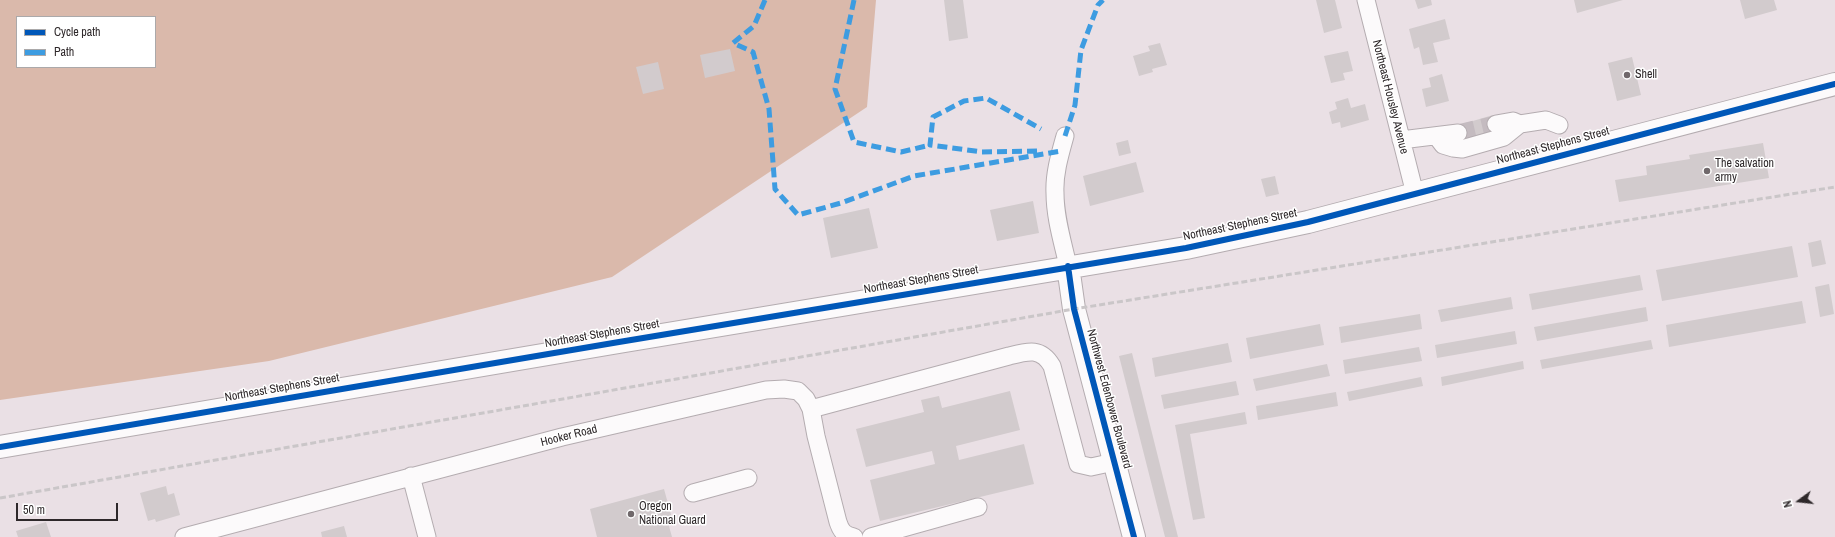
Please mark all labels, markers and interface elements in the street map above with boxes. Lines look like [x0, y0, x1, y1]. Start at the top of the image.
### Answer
legend [16, 16, 156, 68]
text: Cycle path [54, 24, 101, 40]
street label: Northeast Housley Avenue [1369, 39, 1411, 155]
text: Path [54, 44, 74, 60]
place label: Shell [1635, 68, 1657, 82]
marker: Shell [1622, 70, 1632, 80]
street label: Northeast Stephens Street [1495, 124, 1611, 168]
place label: The salvation army [1715, 157, 1774, 185]
marker: The salvation army [1702, 166, 1712, 176]
street label: Northeast Stephens Street [1182, 206, 1298, 244]
street label: Northeast Stephens Street [863, 263, 979, 297]
street label: Northeast Stephens Street [544, 317, 660, 351]
street label: Northwest Edenbower Boulevard [1083, 328, 1135, 470]
street label: Northeast Stephens Street [224, 371, 340, 405]
street label: Hooker Road [539, 422, 599, 450]
north arrow [1779, 481, 1819, 521]
scale bar [18, 495, 120, 521]
text: N [1780, 499, 1795, 509]
place label: Oregon National Guard [639, 500, 706, 528]
text: 50 m [23, 502, 45, 518]
marker: Oregon National Guard [626, 509, 636, 519]

